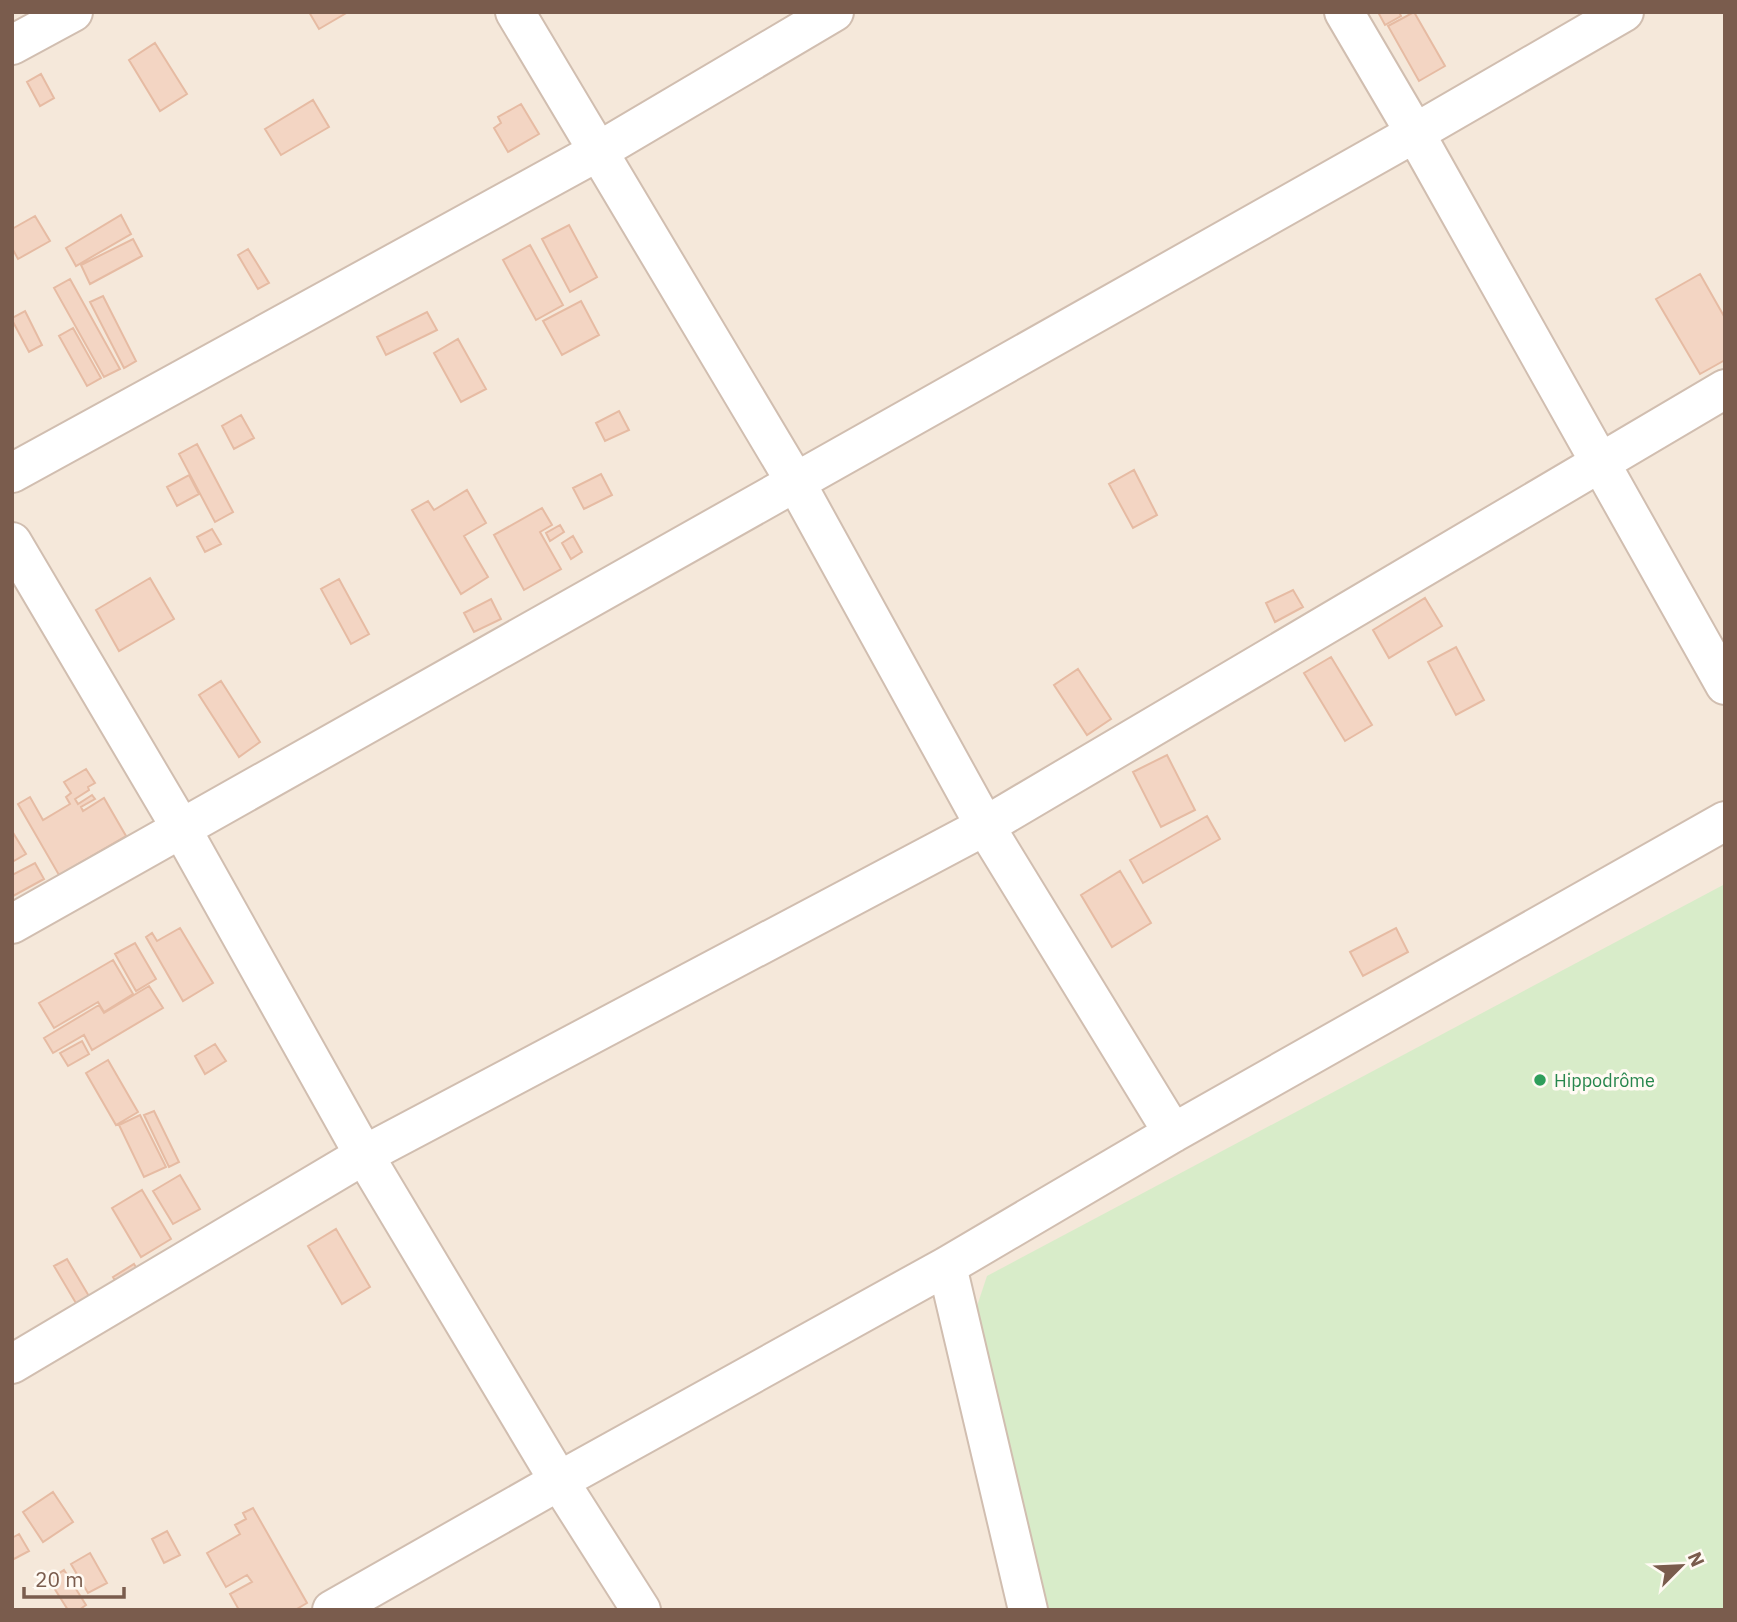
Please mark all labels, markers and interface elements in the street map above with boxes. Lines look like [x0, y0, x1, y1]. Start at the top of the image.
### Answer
place label: Hippodrôme [1554, 1069, 1655, 1092]
marker: Hippodrôme [1532, 1072, 1548, 1088]
north arrow [1646, 1531, 1716, 1601]
text: N [1683, 1548, 1710, 1570]
scale bar [24, 1556, 124, 1600]
text: 20 m [35, 1565, 84, 1593]

